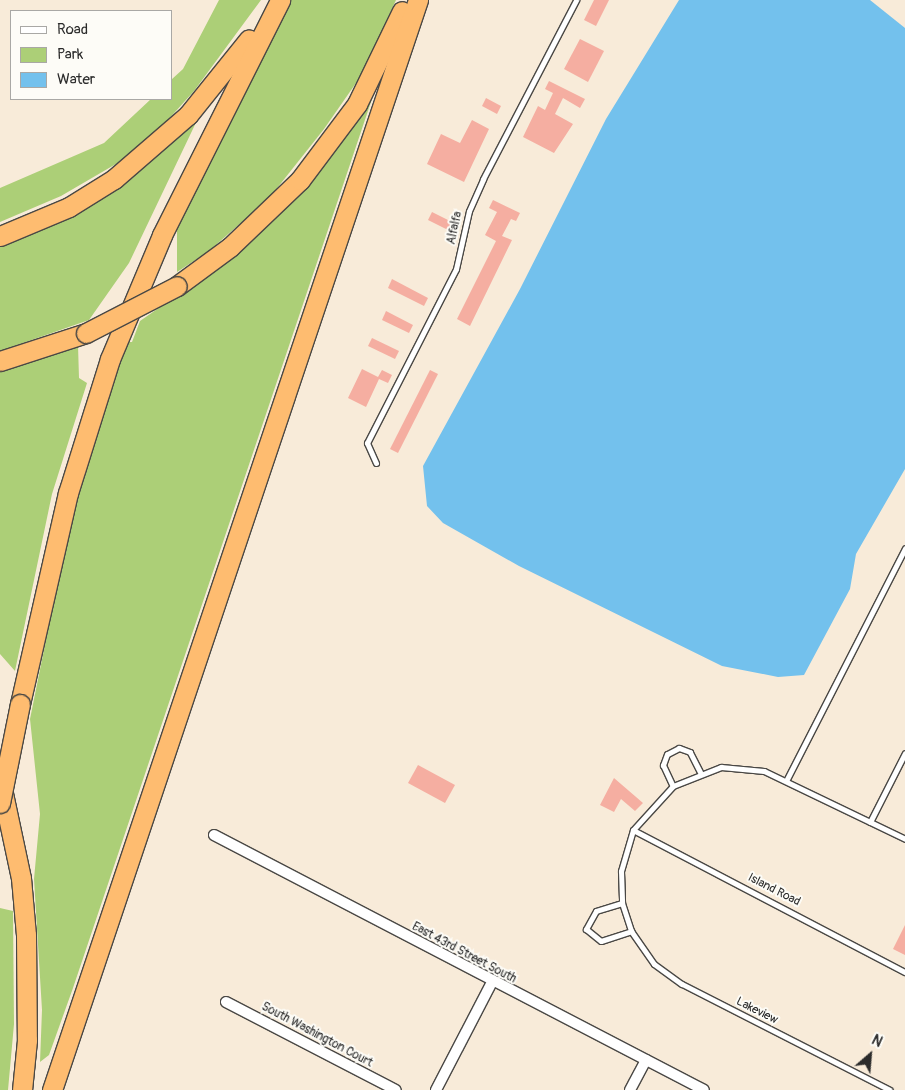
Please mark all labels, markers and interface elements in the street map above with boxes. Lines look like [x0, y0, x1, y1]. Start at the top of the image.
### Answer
legend [10, 10, 172, 100]
text: Road [57, 20, 88, 39]
text: Park [57, 45, 83, 64]
text: Water [57, 70, 95, 89]
street label: Alfalfa [444, 210, 466, 246]
street label: Island Road [745, 871, 803, 909]
street label: East 43rd Street South [409, 919, 519, 987]
street label: Lakeview [734, 994, 780, 1028]
street label: South Washington Court [259, 1000, 375, 1070]
north arrow [845, 1030, 895, 1080]
text: N [869, 1031, 885, 1051]

